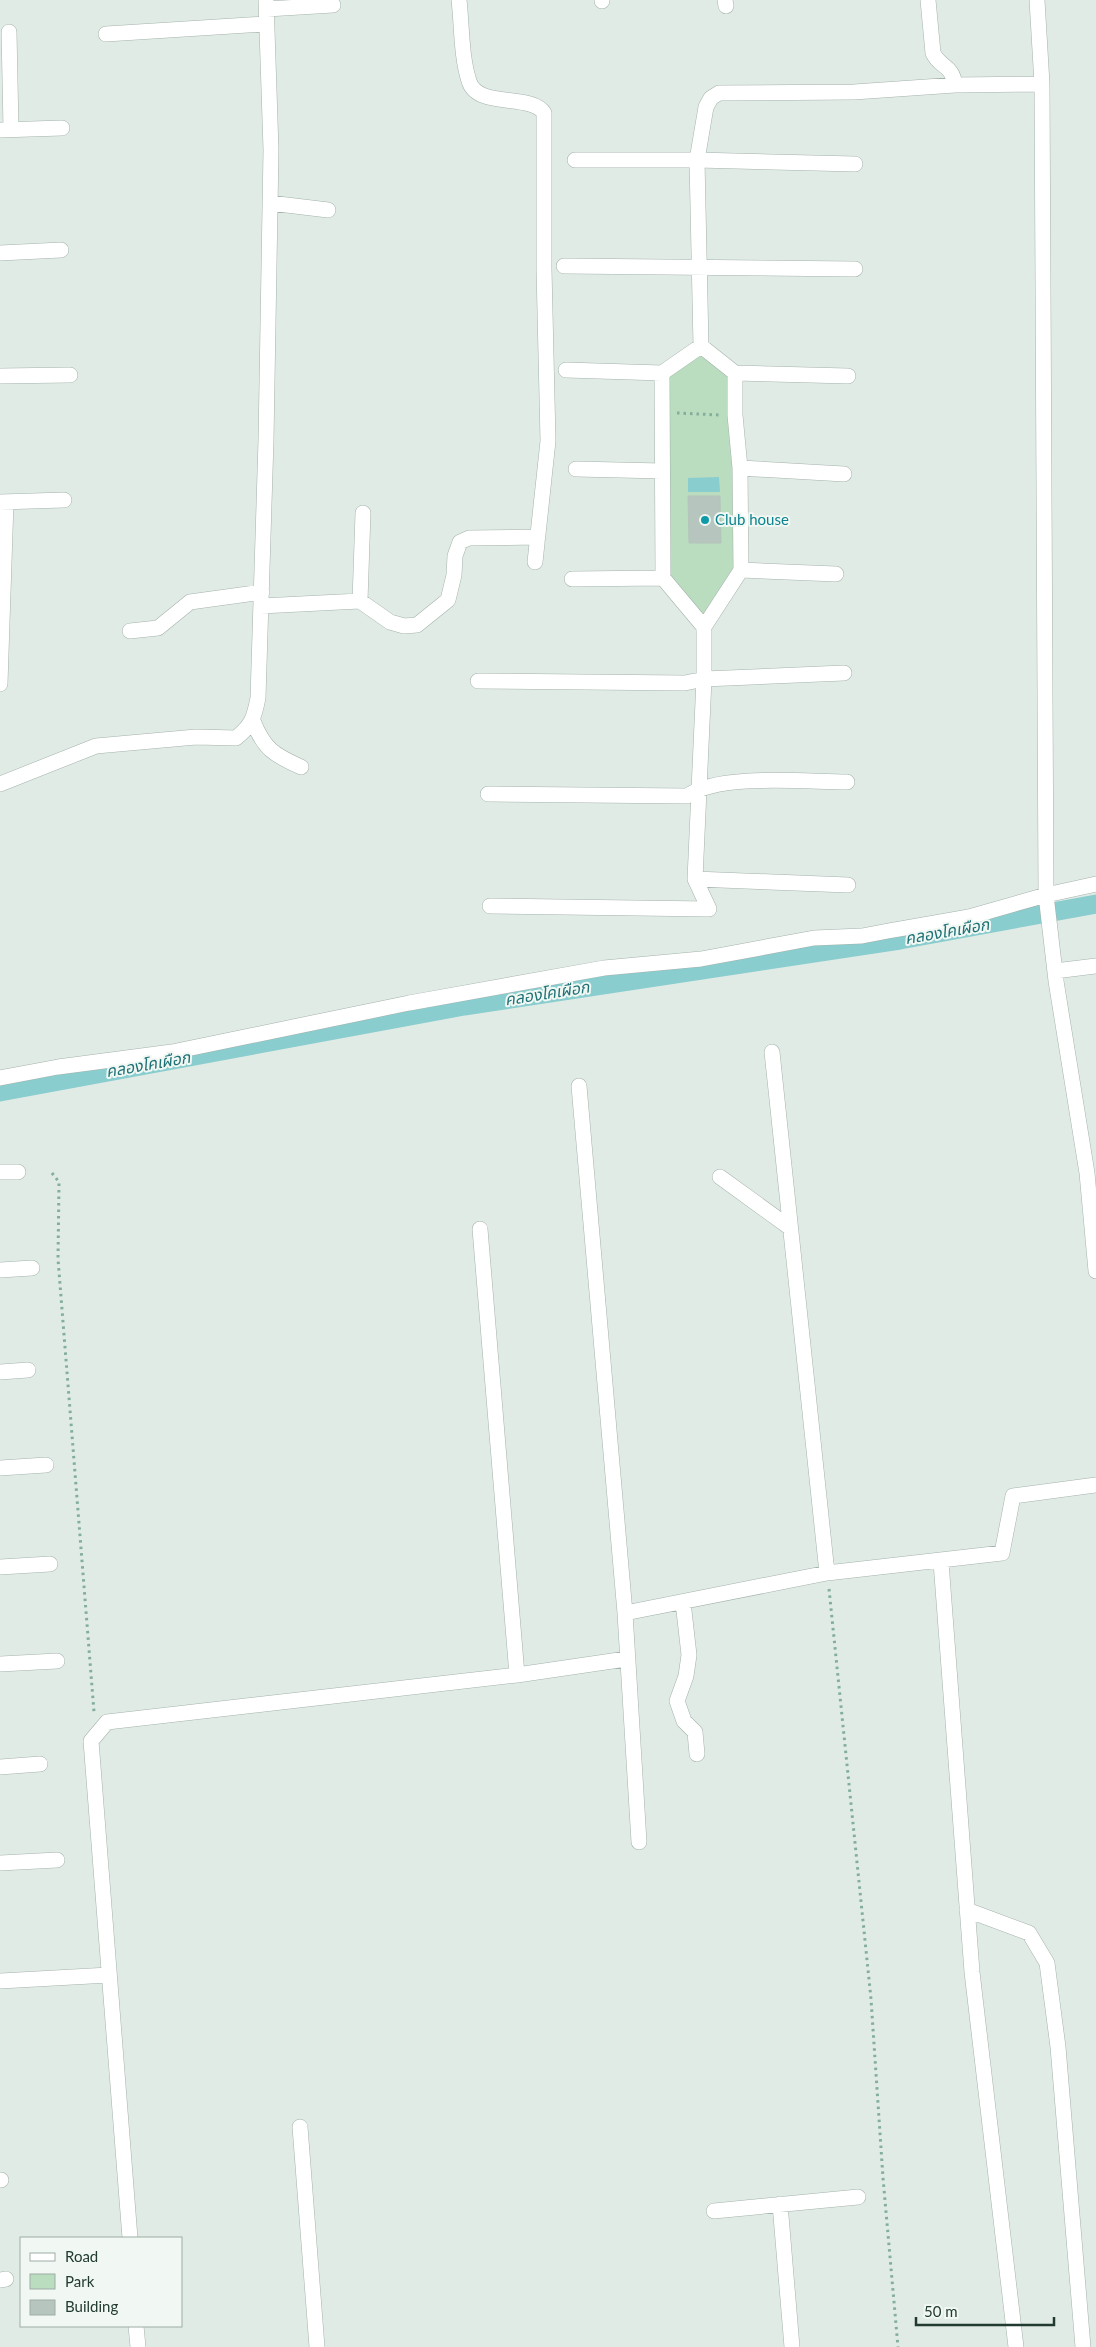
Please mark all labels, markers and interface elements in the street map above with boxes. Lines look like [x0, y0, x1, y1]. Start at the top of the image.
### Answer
place label: Club house [715, 510, 789, 528]
marker: Club house [699, 514, 711, 526]
water label: คลองโคเผือก [903, 914, 992, 947]
water label: คลองโคเผือก [503, 976, 592, 1009]
water label: คลองโคเผือก [104, 1047, 193, 1080]
legend [20, 2237, 182, 2327]
text: Road [65, 2247, 98, 2265]
text: Park [65, 2272, 95, 2290]
scale bar [916, 2294, 1054, 2326]
text: Building [65, 2297, 118, 2315]
text: 50 m [924, 2302, 958, 2320]

